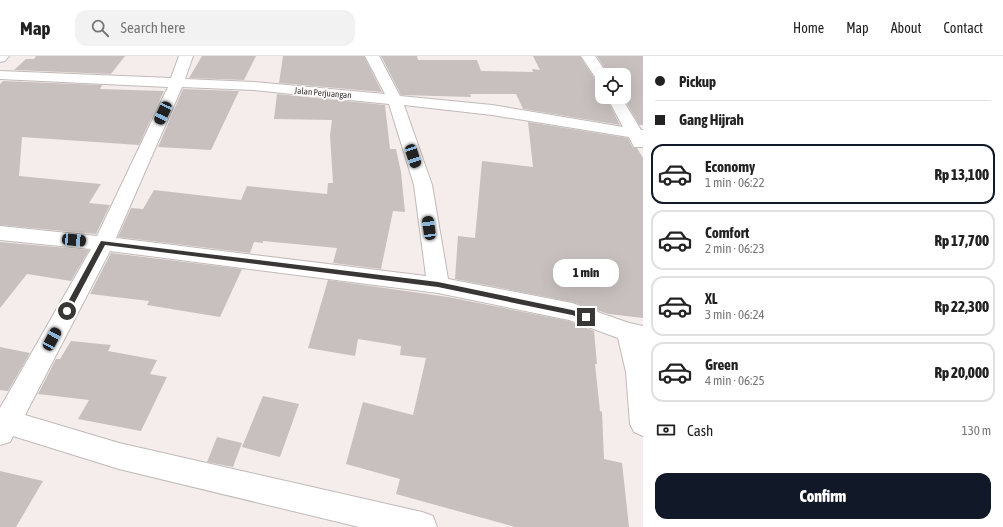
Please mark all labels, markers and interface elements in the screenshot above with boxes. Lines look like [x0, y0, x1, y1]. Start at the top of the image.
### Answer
search box [75, 10, 355, 46]
text: Map [20, 17, 51, 39]
icon: search [89, 17, 111, 39]
text: Search here [121, 19, 185, 36]
text: Home [793, 20, 824, 36]
text: Map [846, 20, 869, 36]
text: About [891, 20, 922, 36]
text: Contact [944, 20, 983, 36]
map controls [595, 68, 631, 104]
button: locate [595, 68, 631, 104]
text: Pickup [679, 73, 716, 90]
street label: Jalan Perjuangan [294, 86, 352, 100]
car [152, 100, 174, 126]
text: Gang Hijrah [679, 111, 744, 128]
car [404, 143, 422, 169]
icon: car [657, 156, 693, 192]
text: Economy [705, 158, 755, 175]
text: Rp 13,100 [934, 166, 989, 183]
text: 1 min · 06:22 [705, 175, 765, 190]
car [421, 215, 437, 241]
icon: car [657, 222, 693, 258]
text: Comfort [705, 224, 749, 241]
text: Rp 17,700 [934, 232, 989, 249]
car [62, 233, 86, 247]
text: 2 min · 06:23 [705, 241, 765, 256]
callout: 1 min [553, 259, 619, 287]
text: 1 min [573, 265, 599, 280]
icon: car [657, 288, 693, 324]
text: XL [705, 290, 718, 307]
text: Rp 22,300 [934, 298, 989, 315]
route start [58, 302, 76, 320]
text: 3 min · 06:24 [705, 307, 765, 322]
route end [577, 308, 595, 326]
car [41, 326, 63, 352]
icon: car [657, 354, 693, 390]
text: Green [705, 356, 738, 373]
text: Rp 20,000 [934, 364, 989, 381]
text: 4 min · 06:25 [705, 373, 765, 388]
icon: cash [655, 419, 677, 441]
text: Cash [687, 422, 713, 439]
text: 130 m [962, 423, 991, 438]
button: Confirm [655, 473, 991, 519]

